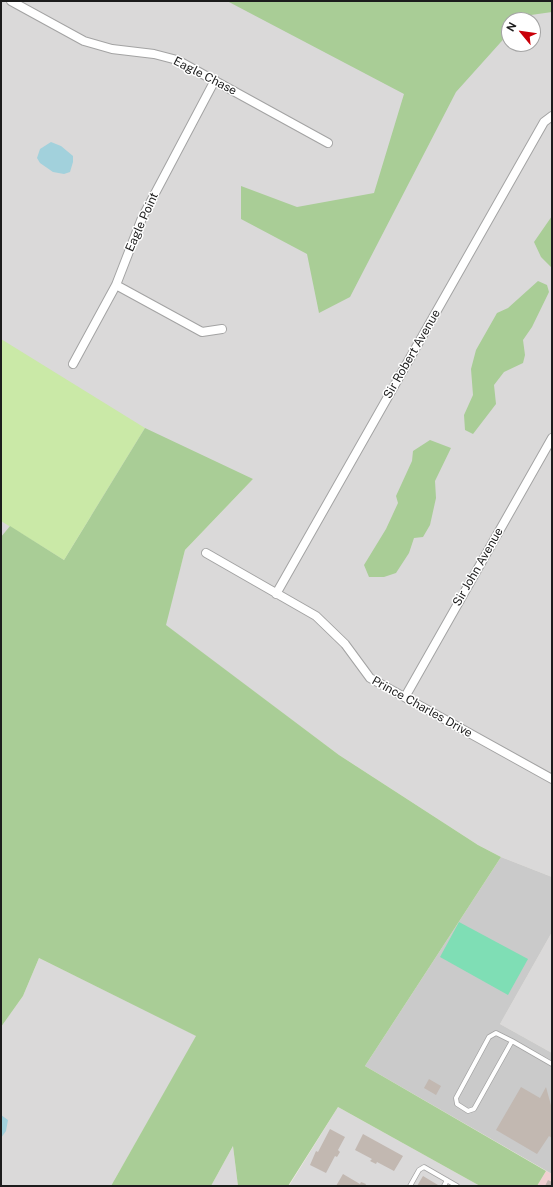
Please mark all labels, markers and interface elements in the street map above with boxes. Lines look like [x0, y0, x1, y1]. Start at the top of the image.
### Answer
north arrow [501, 12, 541, 52]
text: N [504, 20, 519, 33]
street label: Eagle Chase [171, 54, 239, 98]
street label: Eagle Point [123, 190, 161, 254]
street label: Sir Robert Avenue [381, 307, 443, 401]
street label: Sir John Avenue [450, 525, 506, 609]
street label: Prince Charles Drive [369, 673, 475, 741]

